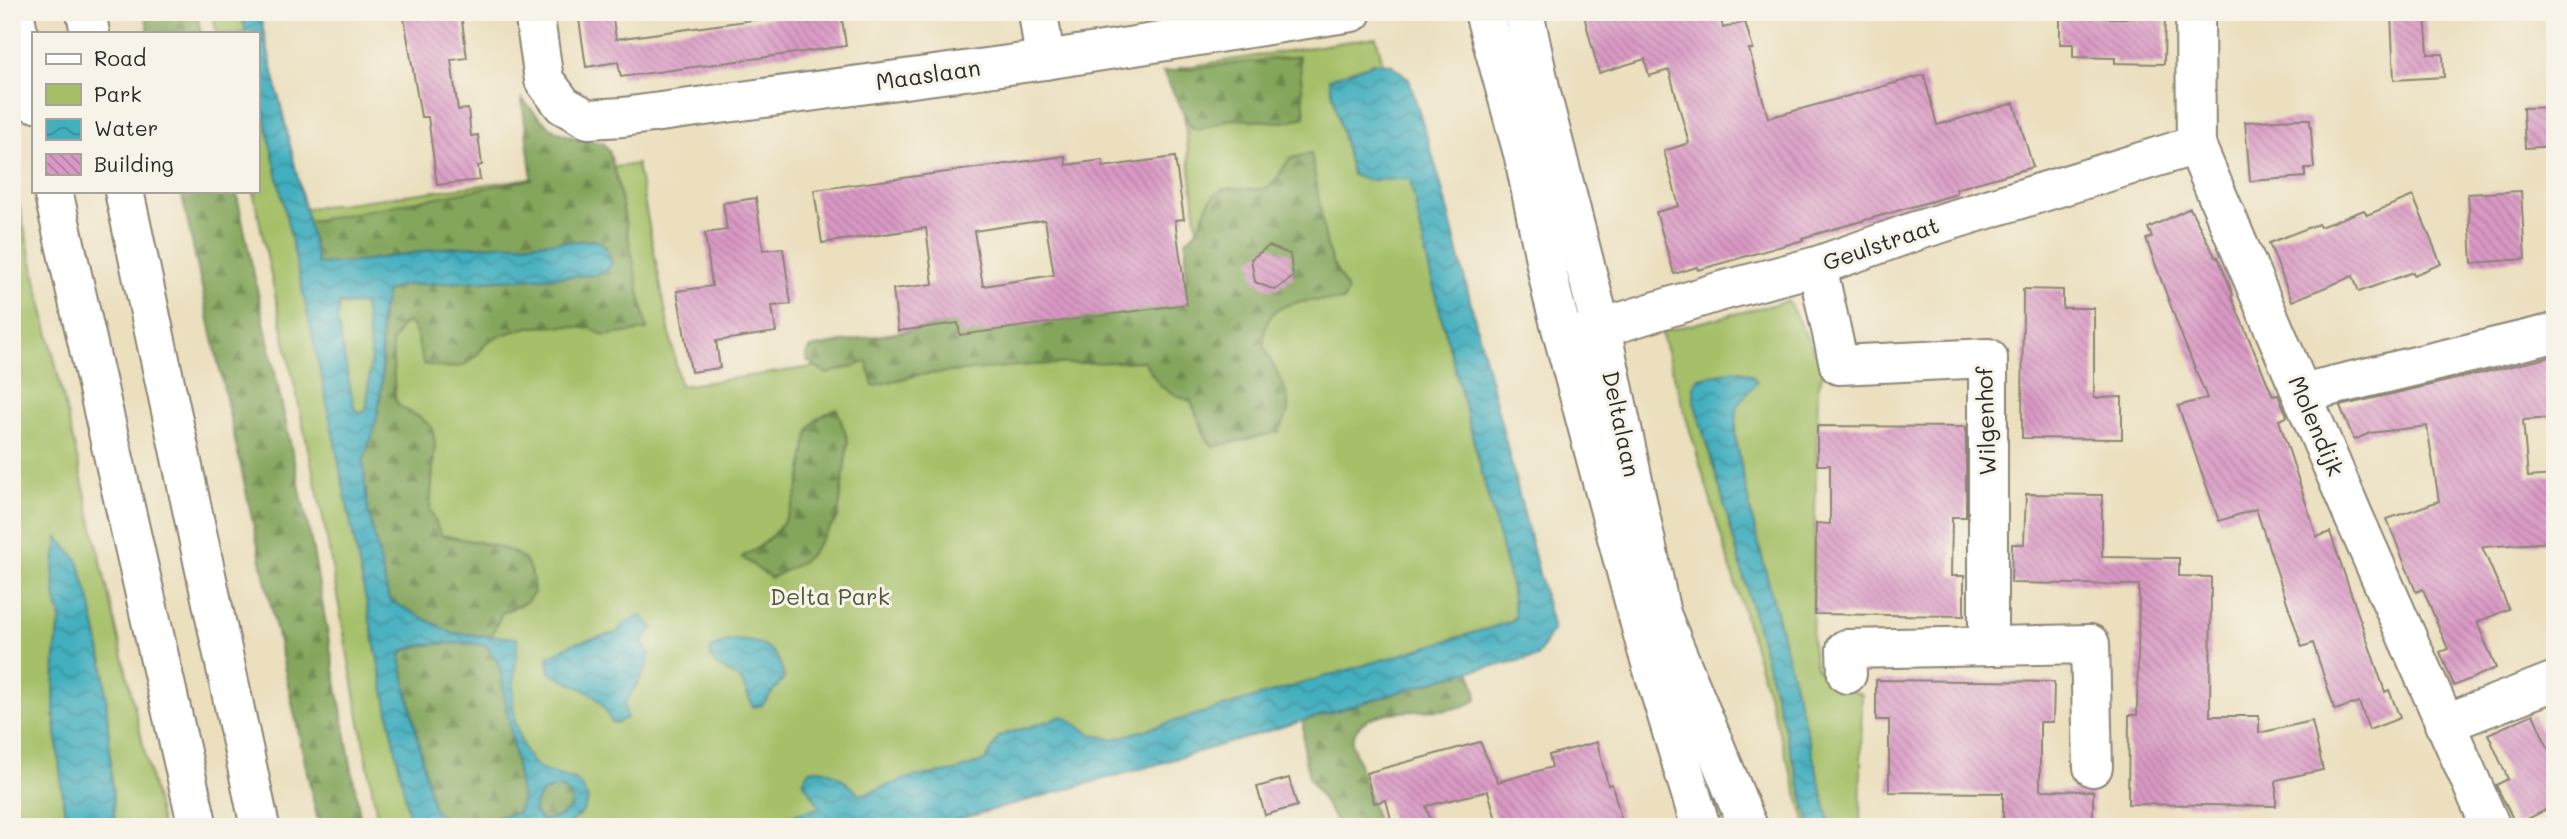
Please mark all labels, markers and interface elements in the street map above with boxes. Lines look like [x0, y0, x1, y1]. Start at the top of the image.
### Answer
legend [32, 32, 259, 192]
text: Road [94, 44, 146, 71]
street label: Maaslaan [874, 52, 982, 96]
text: Park [94, 80, 142, 107]
text: Water [94, 114, 158, 141]
text: Building [94, 150, 174, 177]
street label: Geulstraat [1818, 209, 1943, 277]
street label: Wilgenhof [1968, 365, 2002, 476]
street label: Deltalaan [1596, 368, 1648, 479]
street label: Molendijk [2282, 371, 2351, 480]
park label: Delta Park [770, 581, 890, 611]

